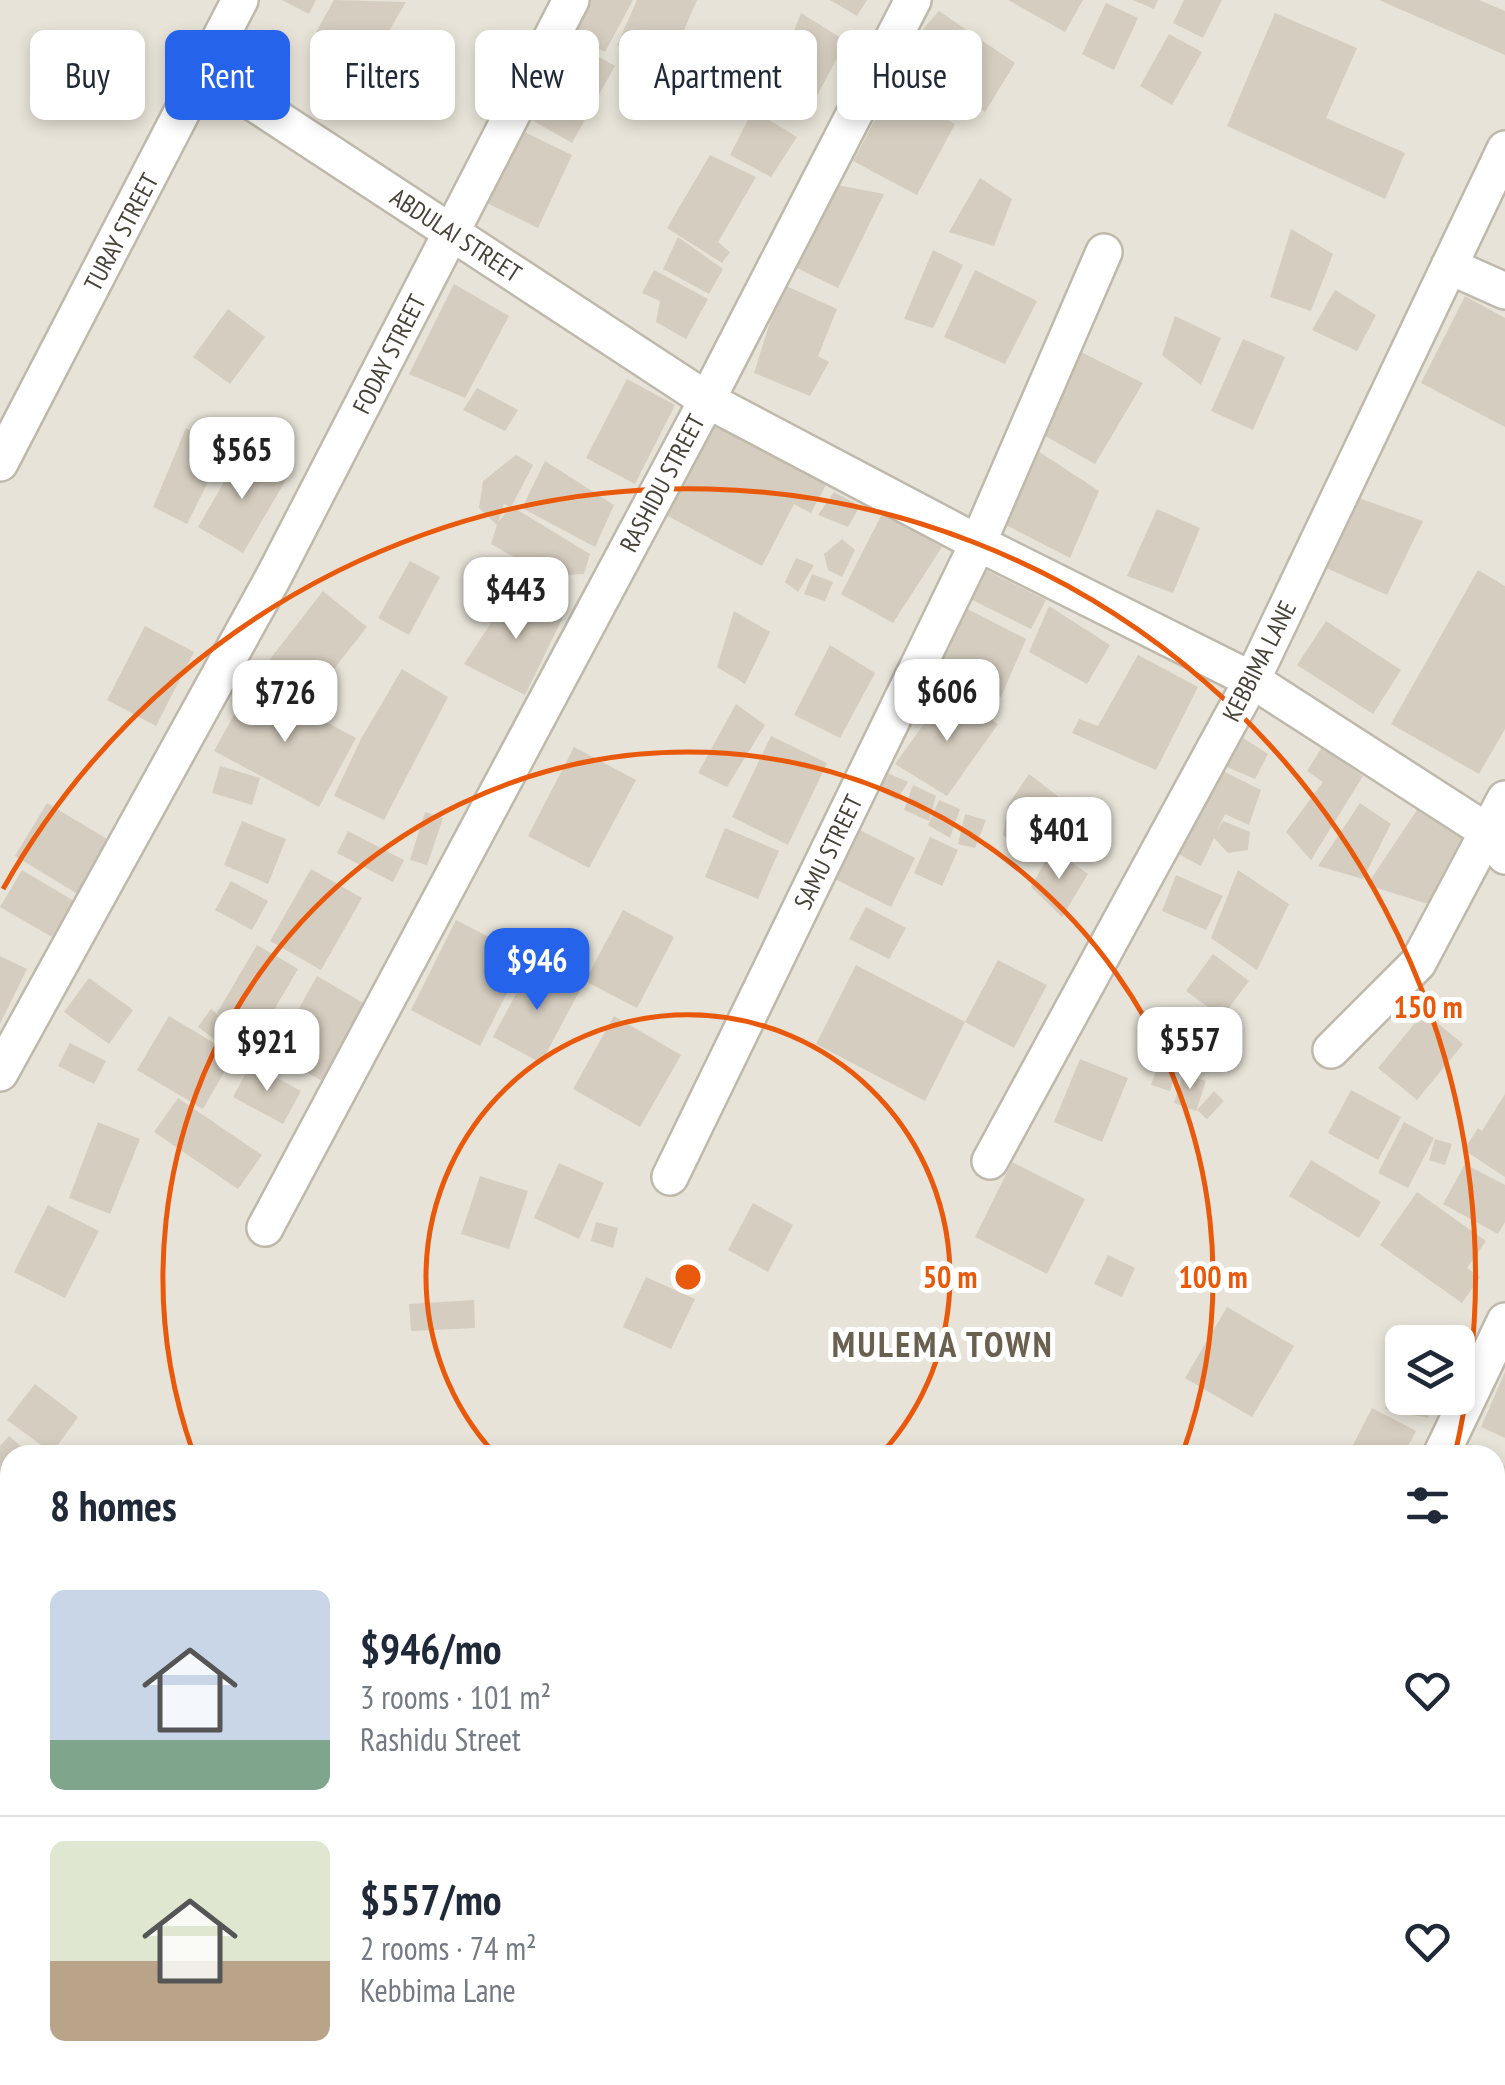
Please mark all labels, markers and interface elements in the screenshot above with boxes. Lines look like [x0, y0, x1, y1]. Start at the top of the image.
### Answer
chip: Buy [30, 30, 145, 120]
chip: Rent [165, 30, 290, 120]
chip: Filters [310, 30, 455, 120]
chip: New [475, 30, 599, 120]
chip: Apartment [619, 30, 817, 120]
chip: House [837, 30, 982, 120]
street label: TURAY STREET [77, 168, 165, 296]
street label: ABDULAI STREET [384, 181, 528, 289]
street label: FODAY STREET [345, 289, 433, 419]
street label: RASHIDU STREET [612, 409, 712, 557]
pin: $565 [183, 417, 301, 502]
text: $565 [211, 428, 273, 470]
pin: $443 [457, 557, 575, 642]
text: $443 [485, 568, 547, 610]
street label: KEBBIMA LANE [1215, 595, 1303, 727]
pin: $606 [888, 659, 1006, 744]
pin: $726 [226, 660, 344, 745]
text: $606 [916, 670, 978, 712]
text: $726 [254, 671, 316, 713]
street label: SAMU STREET [787, 790, 869, 914]
pin: $401 [1000, 797, 1118, 882]
text: $401 [1028, 808, 1090, 850]
pin: $946 [478, 928, 596, 1013]
text: $946 [506, 939, 568, 981]
text: 150 m [1393, 987, 1463, 1026]
pin: $557 [1131, 1007, 1249, 1092]
pin: $921 [208, 1009, 326, 1094]
text: $557 [1159, 1018, 1221, 1060]
text: $921 [236, 1020, 298, 1062]
text: 50 m [923, 1257, 977, 1296]
text: 100 m [1178, 1257, 1248, 1296]
centre of rings [670, 1259, 706, 1295]
district label: MULEMA TOWN [832, 1321, 1054, 1367]
map controls [1385, 1325, 1475, 1415]
button: layers [1385, 1325, 1475, 1415]
text: 8 homes [50, 1478, 177, 1533]
icon: filters [1400, 1478, 1455, 1533]
text: $946/mo [360, 1621, 502, 1676]
icon: home [130, 1630, 250, 1750]
icon: heart [1400, 1663, 1455, 1718]
text: 3 rooms · 101 m² [360, 1676, 551, 1718]
text: Rashidu Street [360, 1718, 521, 1760]
text: $557/mo [360, 1872, 502, 1927]
icon: home [130, 1881, 250, 2001]
icon: heart [1400, 1914, 1455, 1969]
text: 2 rooms · 74 m² [360, 1927, 537, 1969]
text: Kebbima Lane [360, 1969, 516, 2011]

